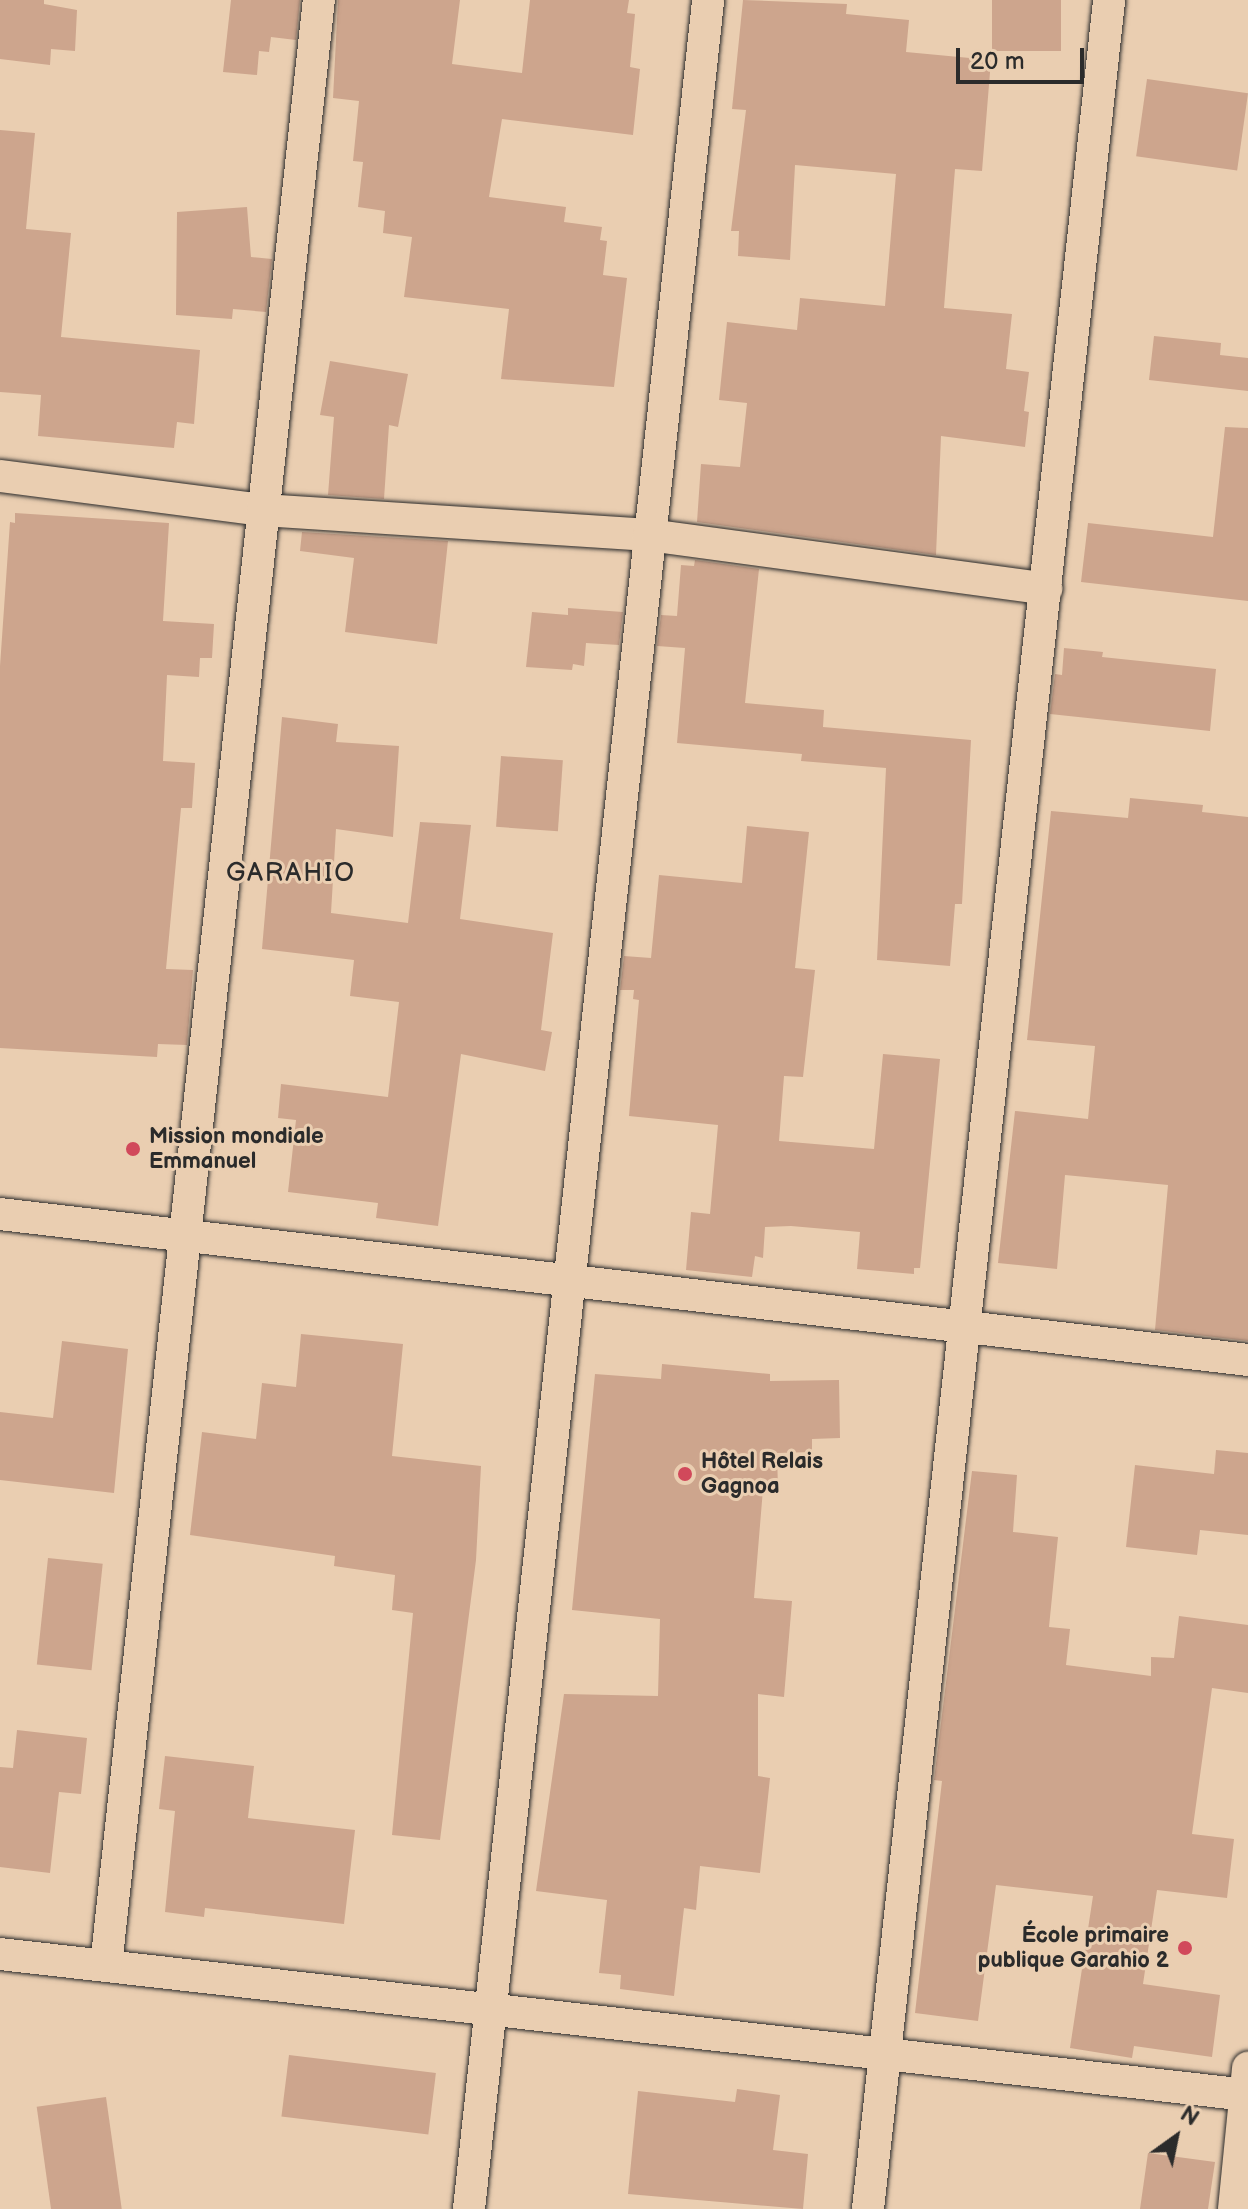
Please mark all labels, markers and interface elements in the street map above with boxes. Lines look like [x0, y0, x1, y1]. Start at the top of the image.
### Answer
scale bar [960, 32, 1088, 82]
text: 20 m [970, 47, 1025, 76]
district label: GARAHIO [226, 858, 356, 890]
place label: Mission mondiale Emmanuel [149, 1123, 324, 1174]
marker: Mission mondiale Emmanuel [124, 1140, 142, 1158]
place label: Hôtel Relais Gagnoa [701, 1448, 823, 1500]
marker: Hôtel Relais Gagnoa [676, 1465, 694, 1483]
place label: École primaire publique Garahio 2 [978, 1922, 1169, 1974]
marker: École primaire publique Garahio 2 [1176, 1939, 1194, 1957]
north arrow [1136, 2097, 1216, 2177]
text: N [1175, 2101, 1204, 2132]

